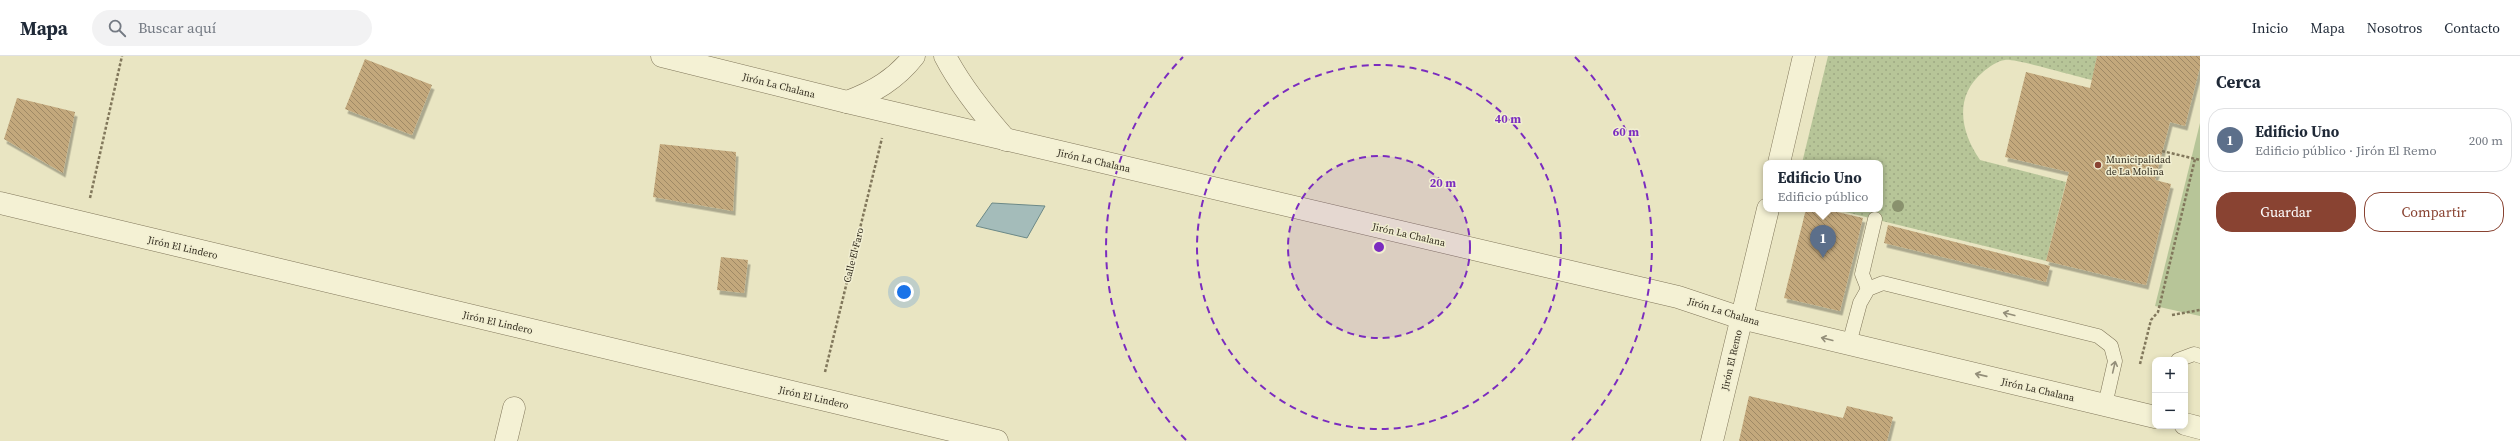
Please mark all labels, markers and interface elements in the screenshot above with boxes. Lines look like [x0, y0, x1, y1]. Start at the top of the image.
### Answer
search box [92, 10, 372, 46]
text: Mapa [20, 15, 68, 41]
icon: search [106, 17, 128, 39]
text: Buscar aquí [138, 17, 216, 38]
text: Inicio [2252, 18, 2288, 38]
text: Mapa [2310, 18, 2345, 38]
text: Nosotros [2367, 18, 2422, 38]
text: Contacto [2444, 18, 2500, 38]
street label: Jirón La Chalana [740, 70, 817, 101]
text: Cerca [2216, 70, 2261, 94]
text: 40 m [1495, 111, 1521, 127]
text: Edificio Uno [2255, 121, 2339, 142]
text: 60 m [1613, 124, 1639, 140]
text: 1 [2226, 132, 2234, 149]
text: 200 m [2469, 132, 2503, 149]
text: Edificio público · Jirón El Remo [2255, 142, 2437, 159]
street label: Jirón La Chalana [1055, 146, 1133, 175]
place label: Municipalidad de La Molina [2106, 153, 2171, 178]
popup [1763, 160, 1883, 212]
marker: Municipalidad de La Molina [2093, 160, 2103, 170]
text: Edificio Uno [1778, 167, 1862, 188]
text: 20 m [1430, 175, 1456, 191]
text: Edificio público [1778, 188, 1869, 205]
button: Guardar [2216, 192, 2356, 232]
button: Compartir [2364, 192, 2504, 232]
street label: Jirón La Chalana [1370, 220, 1448, 249]
pin: 1 [1810, 225, 1836, 258]
street label: Calle El Faro [840, 226, 867, 284]
street label: Jirón El Lindero [146, 233, 220, 262]
centre of rings [1372, 240, 1386, 254]
your location [894, 282, 914, 302]
street label: Jirón La Chalana [1685, 294, 1762, 329]
street label: Jirón El Lindero [461, 308, 535, 337]
one-way arrow [2003, 310, 2016, 318]
street label: Jirón El Remo [1718, 328, 1745, 393]
one-way arrow [1821, 334, 1834, 342]
map controls [2152, 357, 2188, 429]
button: + [2152, 357, 2188, 393]
one-way arrow [2110, 361, 2118, 374]
one-way arrow [1975, 371, 1988, 379]
street label: Jirón La Chalana [1999, 375, 2077, 404]
street label: Jirón El Lindero [777, 383, 851, 412]
button: − [2152, 393, 2188, 429]

